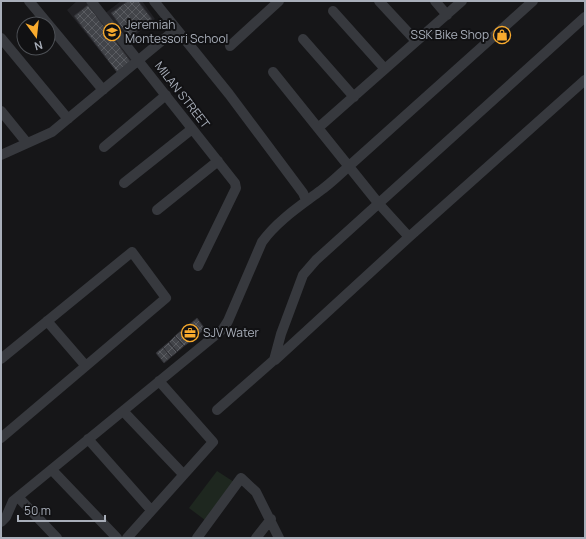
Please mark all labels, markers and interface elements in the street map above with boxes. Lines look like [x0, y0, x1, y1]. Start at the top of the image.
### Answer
north arrow [16, 16, 56, 56]
place label: Jeremiah Montessori School [125, 16, 228, 47]
school or university icon: Jeremiah Montessori School [102, 22, 122, 42]
shop icon: SSK Bike Shop [492, 25, 512, 45]
place label: SSK Bike Shop [411, 26, 489, 43]
text: N [33, 38, 44, 54]
street label: MILAN STREET [151, 58, 214, 132]
office icon: SJV Water [180, 323, 200, 343]
place label: SJV Water [203, 324, 260, 341]
scale bar [18, 497, 105, 523]
text: 50 m [24, 502, 51, 519]

